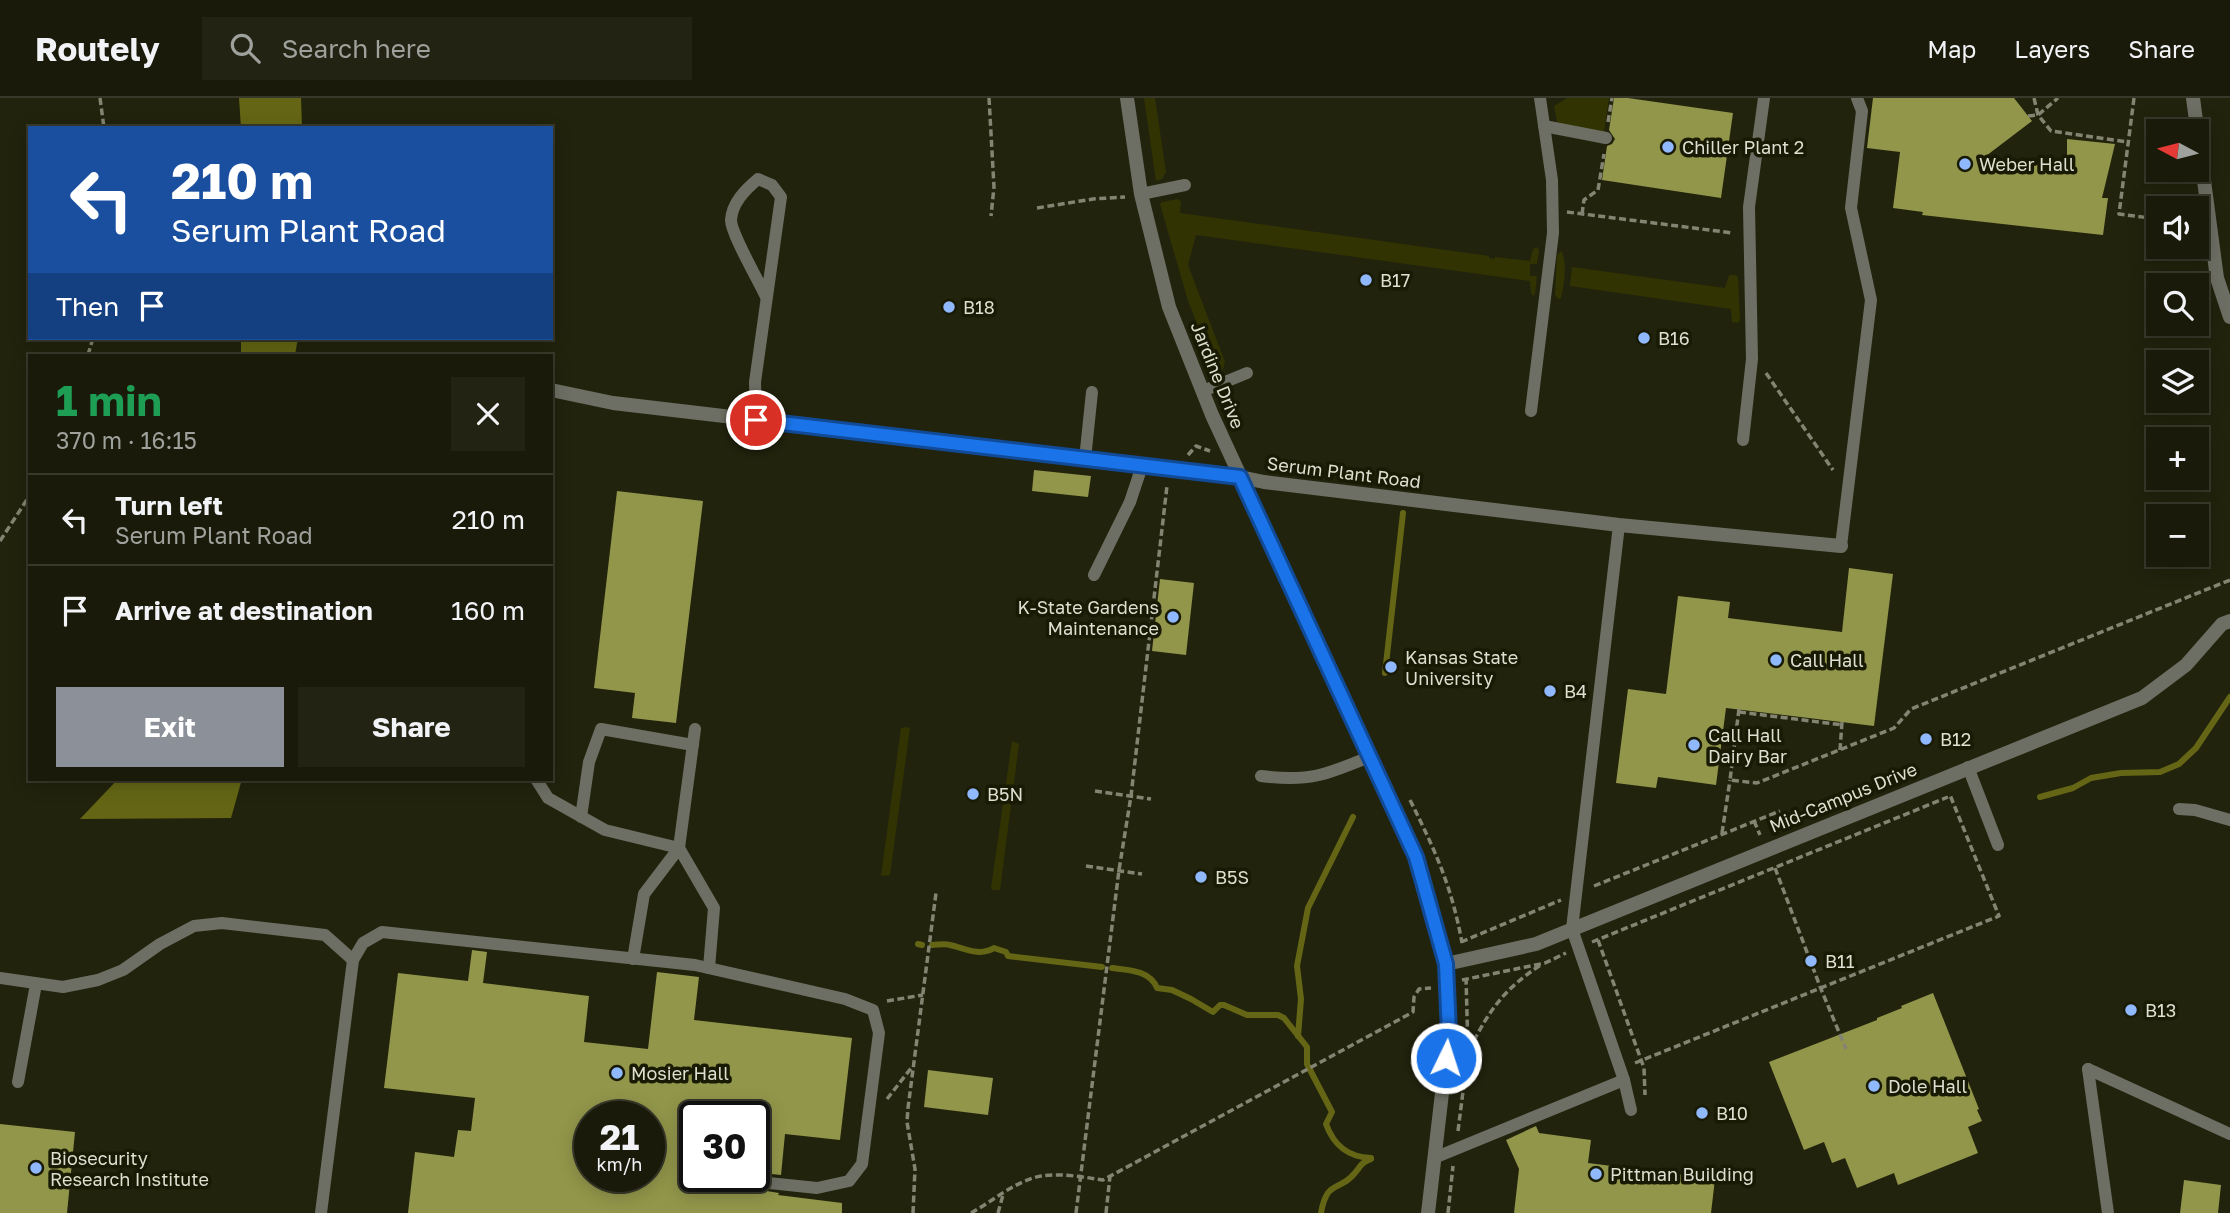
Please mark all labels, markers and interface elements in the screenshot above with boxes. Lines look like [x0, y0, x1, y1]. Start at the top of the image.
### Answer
search box [202, 17, 692, 80]
text: Routely [35, 29, 160, 68]
icon: search [226, 29, 264, 67]
text: Search here [282, 33, 431, 64]
text: Map [1927, 34, 1976, 63]
text: Layers [2014, 34, 2090, 63]
text: Share [2128, 34, 2195, 63]
north arrow [2146, 119, 2208, 182]
map controls [2146, 119, 2209, 567]
place label: Chiller Plant 2 [1682, 136, 1804, 158]
marker: Chiller Plant 2 [1660, 139, 1676, 155]
text: 210 m [171, 151, 313, 210]
place label: Weber Hall [1979, 153, 2075, 175]
icon: left [56, 154, 147, 245]
marker: Weber Hall [1957, 156, 1973, 172]
button: sound [2146, 196, 2209, 259]
text: Serum Plant Road [171, 211, 446, 249]
place label: B17 [1380, 269, 1410, 291]
marker: B17 [1358, 272, 1374, 288]
button: search [2146, 273, 2209, 336]
icon: arrive [133, 287, 171, 325]
text: Then [56, 291, 119, 322]
place label: B18 [963, 296, 995, 318]
marker: B18 [941, 299, 957, 315]
street label: Jardine Drive [1187, 318, 1249, 432]
place label: B16 [1658, 327, 1690, 349]
marker: B16 [1636, 330, 1652, 346]
button: layers [2146, 350, 2209, 413]
text: 1 min [56, 375, 162, 425]
button: close [451, 377, 525, 451]
pin [726, 390, 786, 450]
icon: arrive [737, 401, 775, 439]
text: 370 m · 16:15 [56, 426, 197, 454]
button: + [2146, 427, 2209, 490]
street label: Serum Plant Road [1266, 452, 1422, 492]
text: Turn left [115, 490, 223, 521]
icon: left [56, 501, 94, 539]
text: 210 m [452, 504, 525, 535]
button: − [2146, 504, 2209, 567]
text: Serum Plant Road [115, 521, 313, 549]
icon: arrive [56, 592, 94, 630]
text: Arrive at destination [115, 595, 373, 626]
text: 160 m [451, 595, 525, 626]
place label: K-State Gardens Maintenance [1017, 596, 1159, 639]
marker: K-State Gardens Maintenance [1165, 609, 1181, 625]
place label: Kansas State University [1405, 646, 1518, 689]
place label: Call Hall [1790, 649, 1864, 671]
marker: Call Hall [1768, 652, 1784, 668]
marker: Kansas State University [1383, 659, 1399, 675]
place label: B4 [1564, 680, 1587, 702]
marker: B4 [1542, 683, 1558, 699]
button: Exit [56, 687, 284, 767]
button: Share [298, 687, 525, 767]
place label: Call Hall Dairy Bar [1708, 724, 1787, 767]
place label: B12 [1940, 728, 1971, 750]
marker: B12 [1918, 731, 1934, 747]
marker: Call Hall Dairy Bar [1686, 737, 1702, 753]
street label: Mid-Campus Drive [1766, 757, 1920, 837]
place label: B5N [987, 783, 1023, 805]
marker: B5N [965, 786, 981, 802]
place label: B5S [1215, 866, 1249, 888]
marker: B5S [1193, 869, 1209, 885]
place label: B11 [1825, 950, 1855, 972]
marker: B11 [1803, 953, 1819, 969]
place label: B13 [2145, 999, 2176, 1021]
marker: B13 [2123, 1002, 2139, 1018]
position arrow [1409, 1021, 1483, 1095]
place label: Mosier Hall [631, 1062, 729, 1084]
marker: Mosier Hall [609, 1065, 625, 1081]
place label: Dole Hall [1888, 1075, 1968, 1097]
marker: Dole Hall [1866, 1078, 1882, 1094]
speed limit sign: 30 [679, 1101, 770, 1192]
place label: B10 [1716, 1102, 1748, 1124]
marker: B10 [1694, 1105, 1710, 1121]
text: 21 [600, 1116, 639, 1158]
place label: Biosecurity Research Institute [50, 1147, 209, 1190]
text: km/h [597, 1153, 642, 1175]
marker: Biosecurity Research Institute [28, 1160, 44, 1176]
place label: Pittman Building [1610, 1163, 1754, 1185]
marker: Pittman Building [1588, 1166, 1604, 1182]

